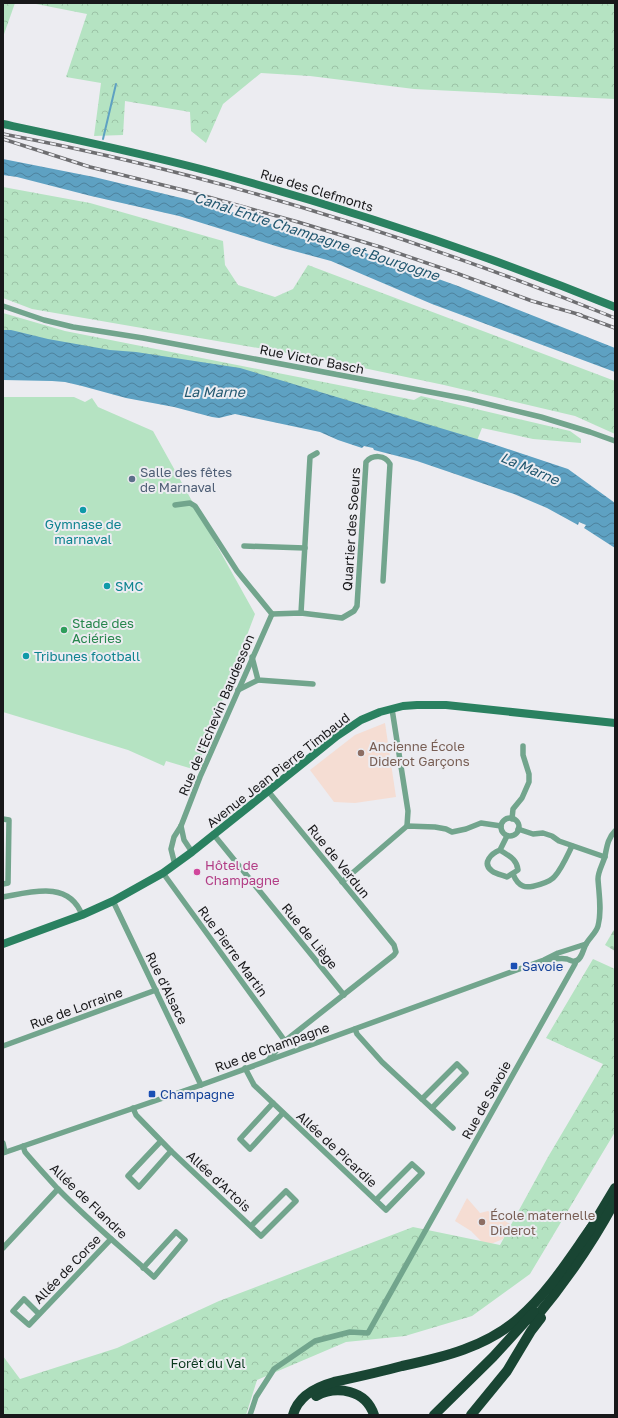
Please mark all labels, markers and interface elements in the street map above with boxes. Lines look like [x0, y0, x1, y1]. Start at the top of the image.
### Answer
street label: Rue des Clefmonts [259, 165, 375, 215]
water label: Canal Entre Champagne et Bourgogne [192, 188, 442, 284]
street label: Rue Victor Basch [259, 341, 365, 377]
water label: La Marne [183, 383, 246, 400]
water label: La Marne [498, 448, 563, 488]
place label: Salle des fêtes de Marnaval [140, 464, 232, 495]
street label: Quartier des Soeurs [339, 467, 363, 591]
marker: Salle des fêtes de Marnaval [127, 474, 137, 484]
marker: Gymnase de marnaval [78, 505, 88, 515]
place label: Gymnase de marnaval [45, 516, 121, 547]
place label: SMC [115, 578, 144, 594]
marker: SMC [102, 581, 112, 591]
place label: Stade des Aciéries [72, 615, 134, 646]
marker: Stade des Aciéries [59, 625, 69, 635]
street label: Rue de l'Echevin Baudesson [175, 632, 257, 798]
place label: Tribunes football [34, 648, 140, 664]
marker: Tribunes football [21, 651, 31, 661]
street label: Avenue Jean Pierre Timbaud [203, 709, 353, 831]
place label: Ancienne École Diderot Garçons [369, 738, 470, 769]
marker: Ancienne École Diderot Garçons [356, 748, 366, 758]
street label: Rue de Verdun [304, 821, 374, 901]
place label: Hôtel de Champagne [205, 857, 280, 888]
marker: Hôtel de Champagne [192, 867, 202, 877]
street label: Rue de Liège [279, 900, 341, 972]
street label: Rue Pierre Martin [195, 903, 271, 999]
street label: Rue d'Alsace [143, 949, 191, 1027]
place label: Savoie [522, 958, 563, 974]
marker: Savoie [509, 961, 519, 971]
street label: Rue de Lorraine [27, 984, 125, 1032]
street label: Rue de Champagne [213, 1019, 331, 1075]
street label: Rue de Savoie [458, 1058, 514, 1142]
place label: Champagne [160, 1086, 235, 1102]
marker: Champagne [147, 1089, 157, 1099]
street label: Allée de Picardie [293, 1108, 381, 1190]
street label: Allée d'Artois [183, 1147, 255, 1215]
street label: Allée de Flandre [47, 1160, 131, 1242]
place label: École maternelle Diderot [490, 1207, 595, 1238]
marker: École maternelle Diderot [477, 1217, 487, 1227]
street label: Allée de Corse [30, 1231, 104, 1307]
park label: Forêt du Val [171, 1355, 245, 1371]

